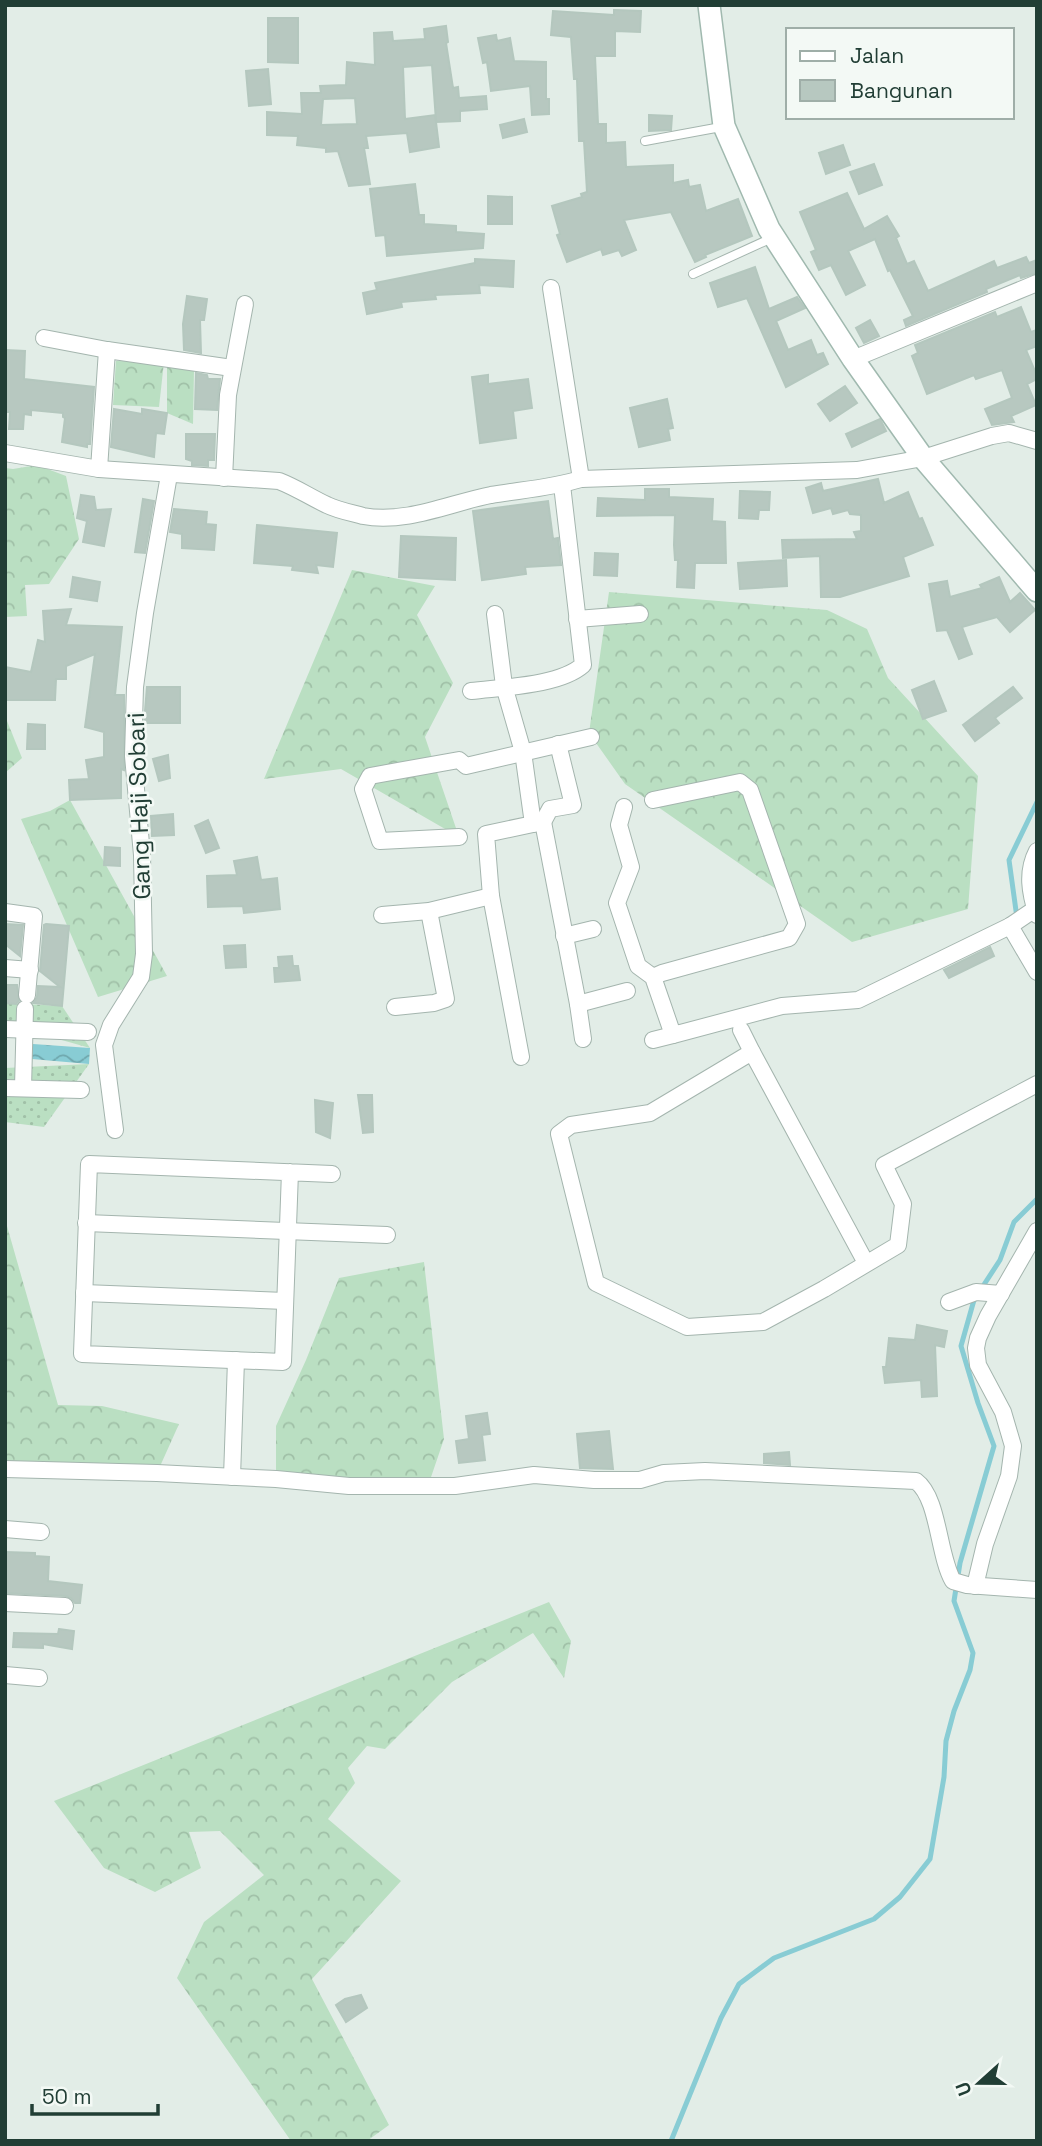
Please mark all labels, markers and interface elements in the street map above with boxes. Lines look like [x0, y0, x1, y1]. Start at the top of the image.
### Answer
legend [786, 28, 1014, 119]
text: Jalan [850, 42, 904, 69]
text: Bangunan [850, 77, 953, 104]
street label: Gang Haji Sobari [120, 712, 157, 900]
north arrow [944, 2048, 1014, 2118]
scale bar [32, 2072, 158, 2116]
text: U [950, 2078, 978, 2099]
text: 50 m [42, 2083, 92, 2110]

